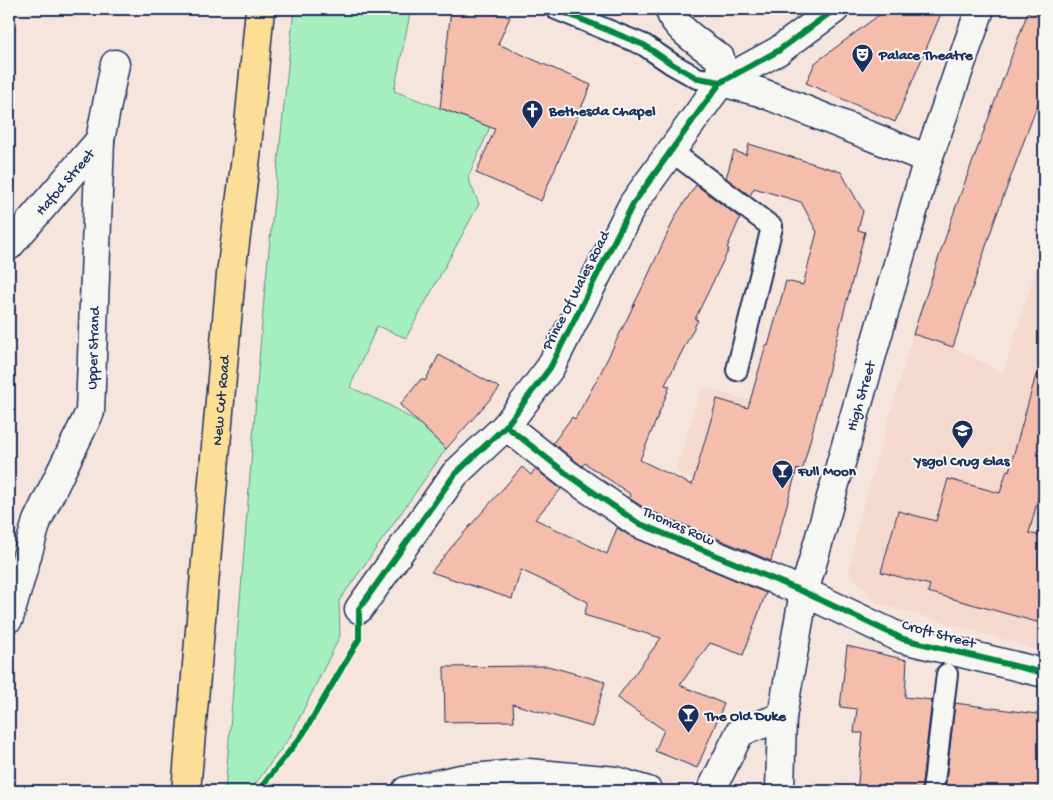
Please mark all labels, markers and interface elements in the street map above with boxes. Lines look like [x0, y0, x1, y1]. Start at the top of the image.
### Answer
theatre icon: Palace Theatre [851, 42, 875, 73]
place label: Palace Theatre [878, 47, 974, 65]
church icon: Bethesda Chapel [521, 98, 545, 129]
place label: Bethesda Chapel [548, 103, 656, 121]
street label: Hafod Street [32, 145, 101, 220]
street label: Prince Of Wales Road [538, 227, 615, 354]
street label: Upper Strand [84, 305, 105, 390]
street label: New Cut Road [209, 354, 235, 446]
street label: High Street [844, 357, 881, 433]
school or university icon: Ysgol Crug Glas [950, 419, 974, 450]
place label: Ysgol Crug Glas [913, 453, 1011, 471]
bar icon: Full Moon [770, 458, 794, 489]
place label: Full Moon [797, 463, 857, 481]
street label: Thomas Row [638, 503, 717, 551]
street label: Croft Street [900, 616, 979, 654]
bar icon: The Old Duke [677, 703, 701, 734]
place label: The Old Duke [704, 708, 787, 726]

